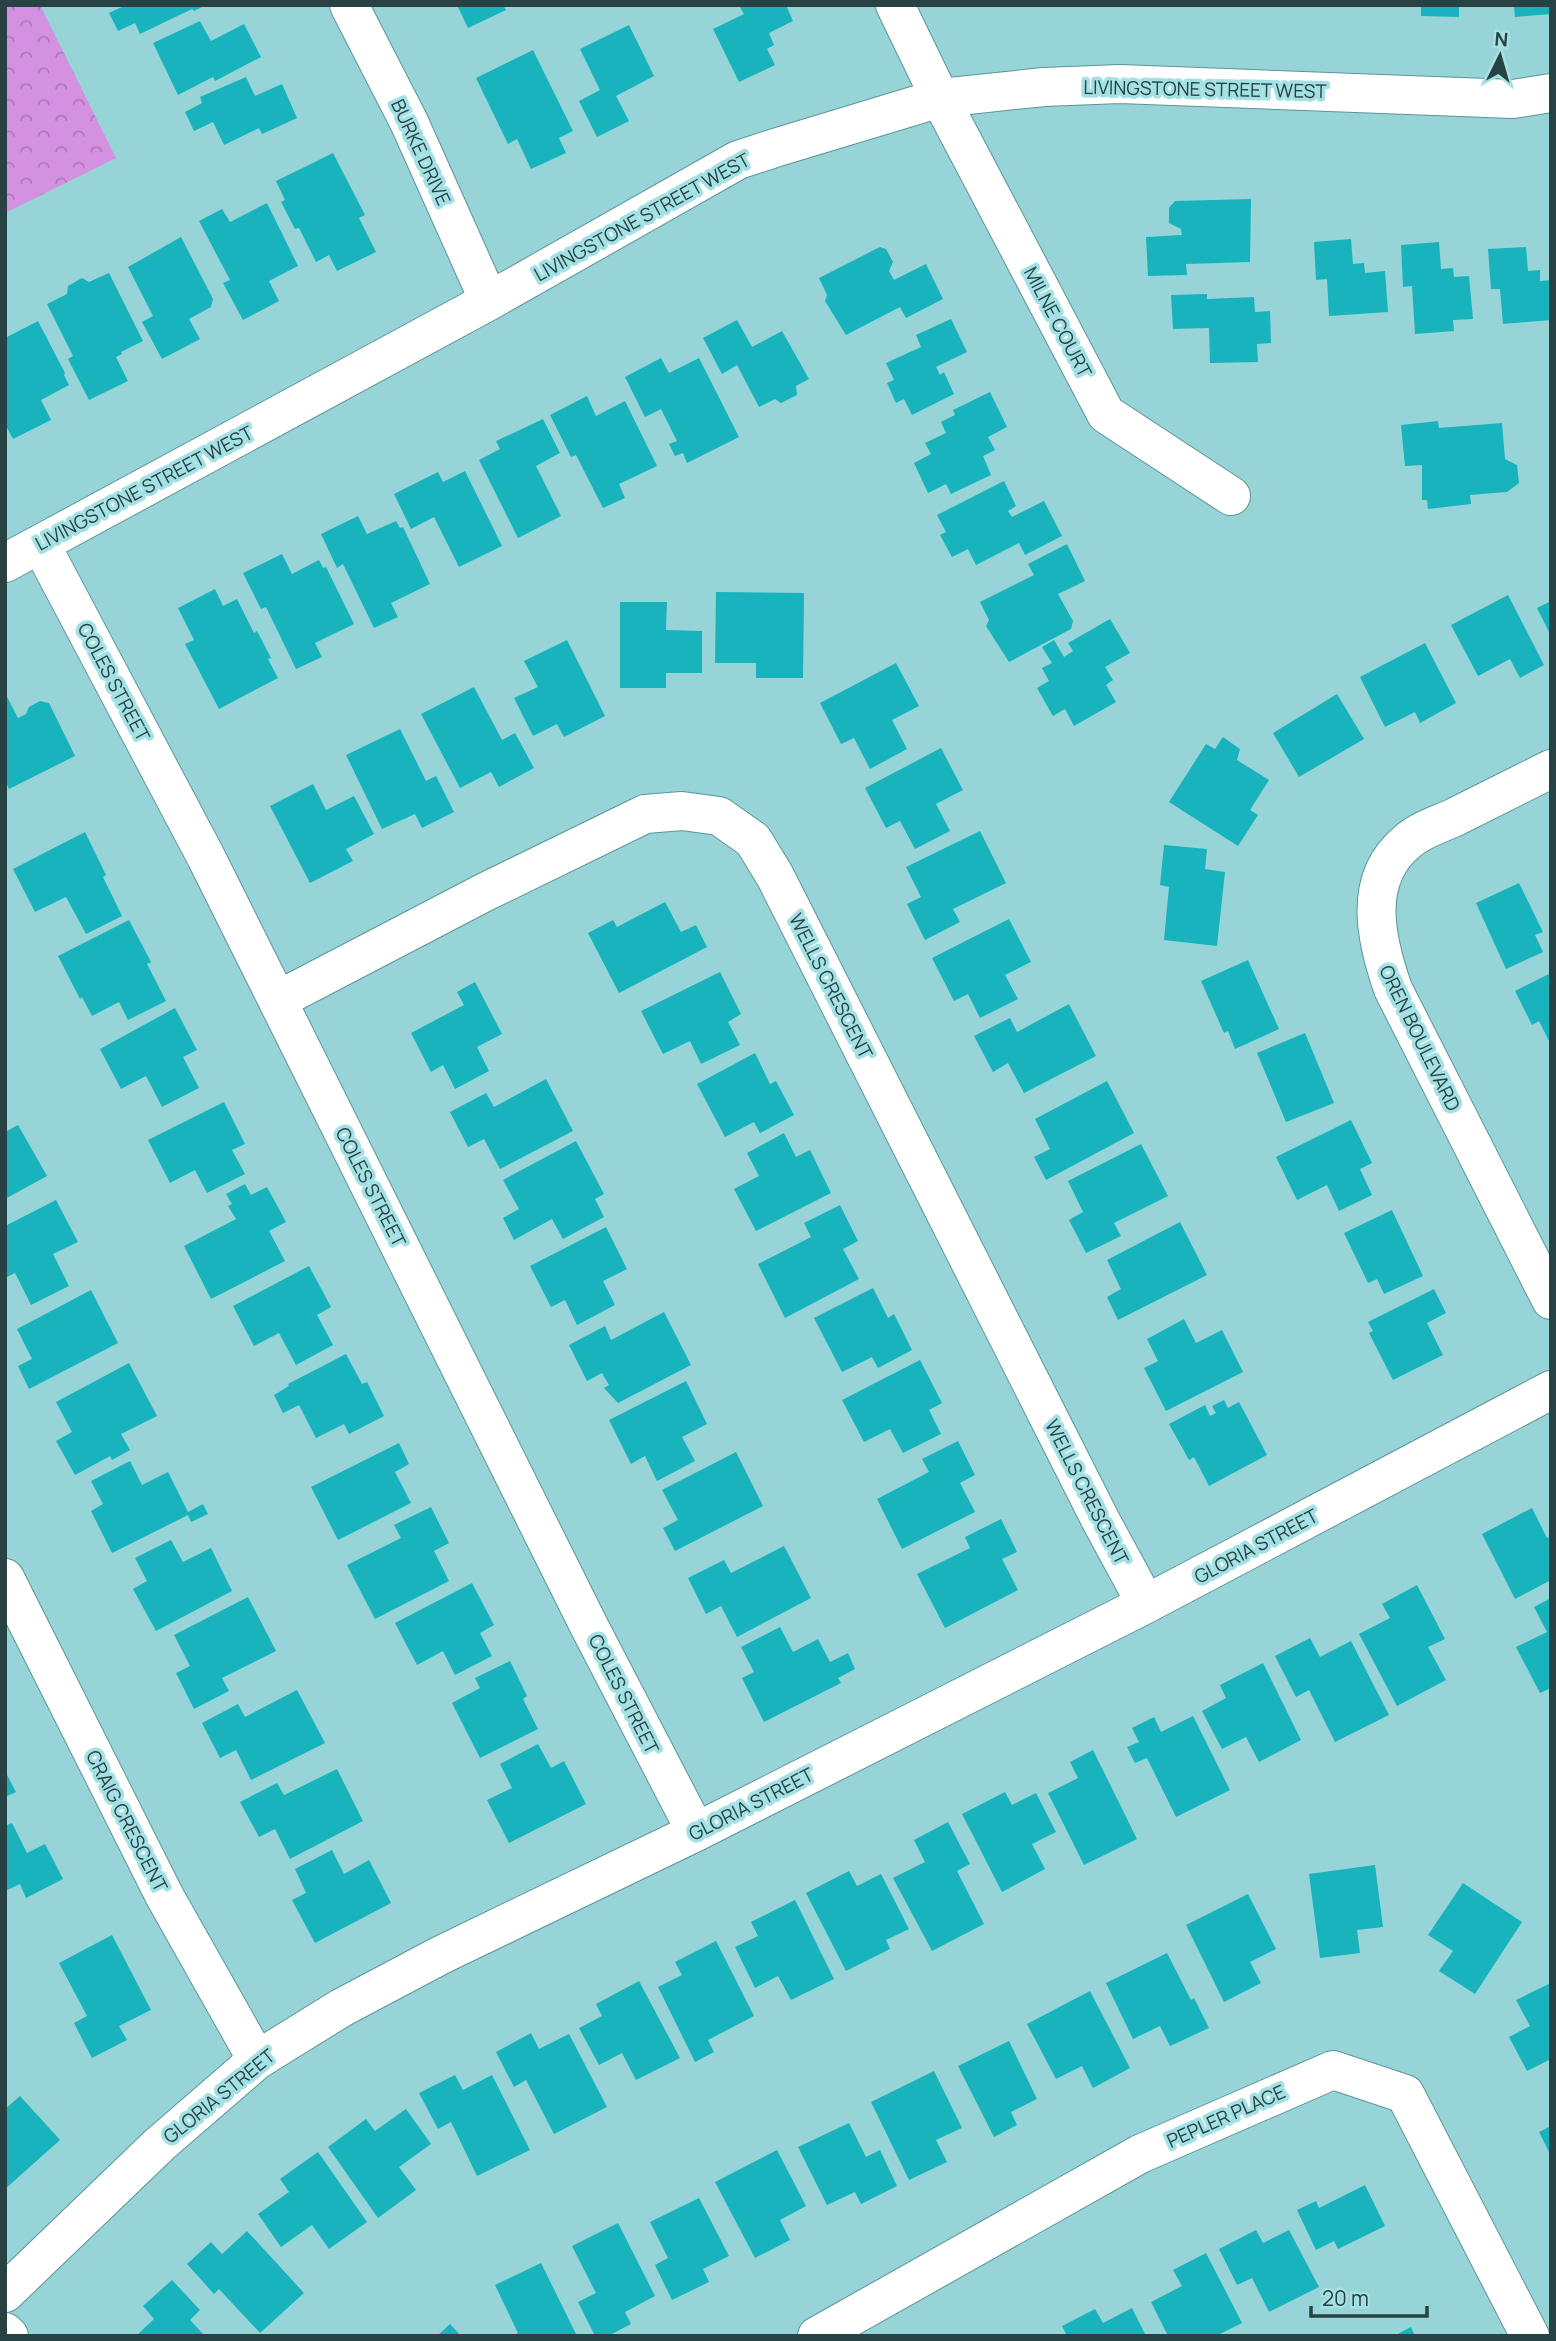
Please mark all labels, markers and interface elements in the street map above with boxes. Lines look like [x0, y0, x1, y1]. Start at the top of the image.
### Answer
north arrow [1465, 21, 1535, 91]
text: N [1494, 26, 1509, 53]
street label: LIVINGSTONE STREET WEST [1083, 74, 1328, 104]
street label: BURKE DRIVE [385, 95, 457, 209]
street label: LIVINGSTONE STREET WEST [529, 146, 755, 287]
street label: MILNE COURT [1018, 262, 1098, 382]
street label: LIVINGSTONE STREET WEST [31, 419, 258, 557]
street label: COLES STREET [72, 618, 157, 746]
street label: WELLS CRESCENT [783, 909, 879, 1064]
street label: OREN BOULEVARD [1373, 961, 1467, 1115]
street label: COLES STREET [330, 1123, 413, 1252]
street label: WELLS CRESCENT [1039, 1415, 1135, 1570]
street label: GLORIA STREET [1190, 1502, 1323, 1590]
street label: COLES STREET [583, 1630, 666, 1759]
street label: CRAIG CRESCENT [80, 1746, 174, 1897]
street label: GLORIA STREET [684, 1761, 818, 1847]
street label: GLORIA STREET [158, 2042, 281, 2149]
street label: PEPLER PLACE [1163, 2078, 1289, 2154]
scale bar [1311, 2274, 1426, 2318]
text: 20 m [1322, 2284, 1369, 2312]

